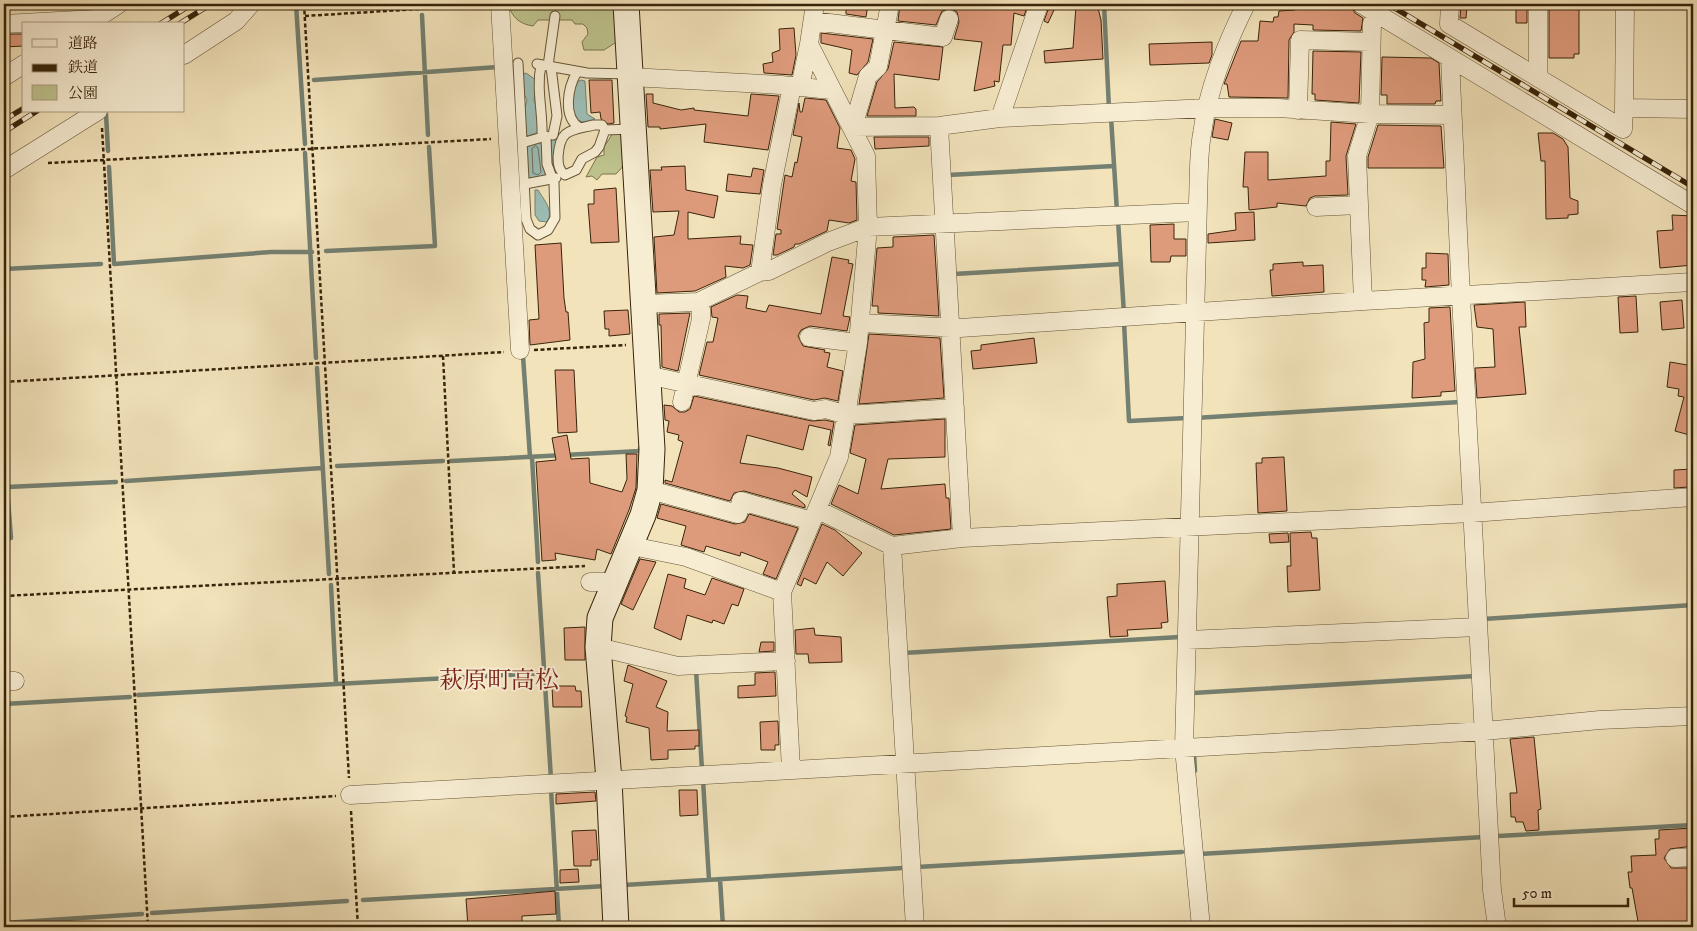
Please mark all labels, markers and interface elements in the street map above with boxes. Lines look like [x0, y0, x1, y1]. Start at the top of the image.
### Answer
legend [22, 22, 185, 112]
text: 道路 [68, 34, 98, 53]
text: 鉄道 [68, 58, 98, 77]
text: 公園 [68, 84, 98, 103]
district label: 萩原町高松 [439, 666, 559, 696]
scale bar [1514, 876, 1628, 908]
text: 50 m [1522, 884, 1552, 903]

